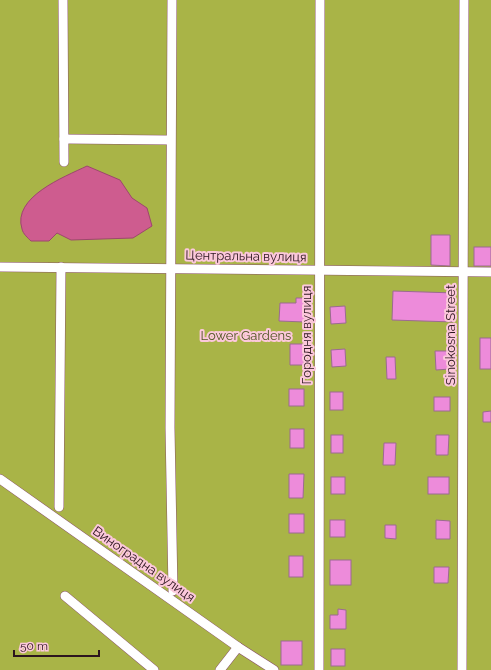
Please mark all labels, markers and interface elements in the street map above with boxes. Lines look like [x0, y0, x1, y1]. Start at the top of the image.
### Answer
street label: Центральна вулиця [185, 247, 307, 265]
street label: Sinokosna Street [443, 284, 458, 385]
street label: Городня вулиця [299, 286, 314, 384]
park label: Lower Gardens [201, 328, 291, 343]
street label: Виноградна вулиця [90, 523, 198, 605]
scale bar [14, 632, 99, 658]
text: 50 m [20, 639, 48, 653]

